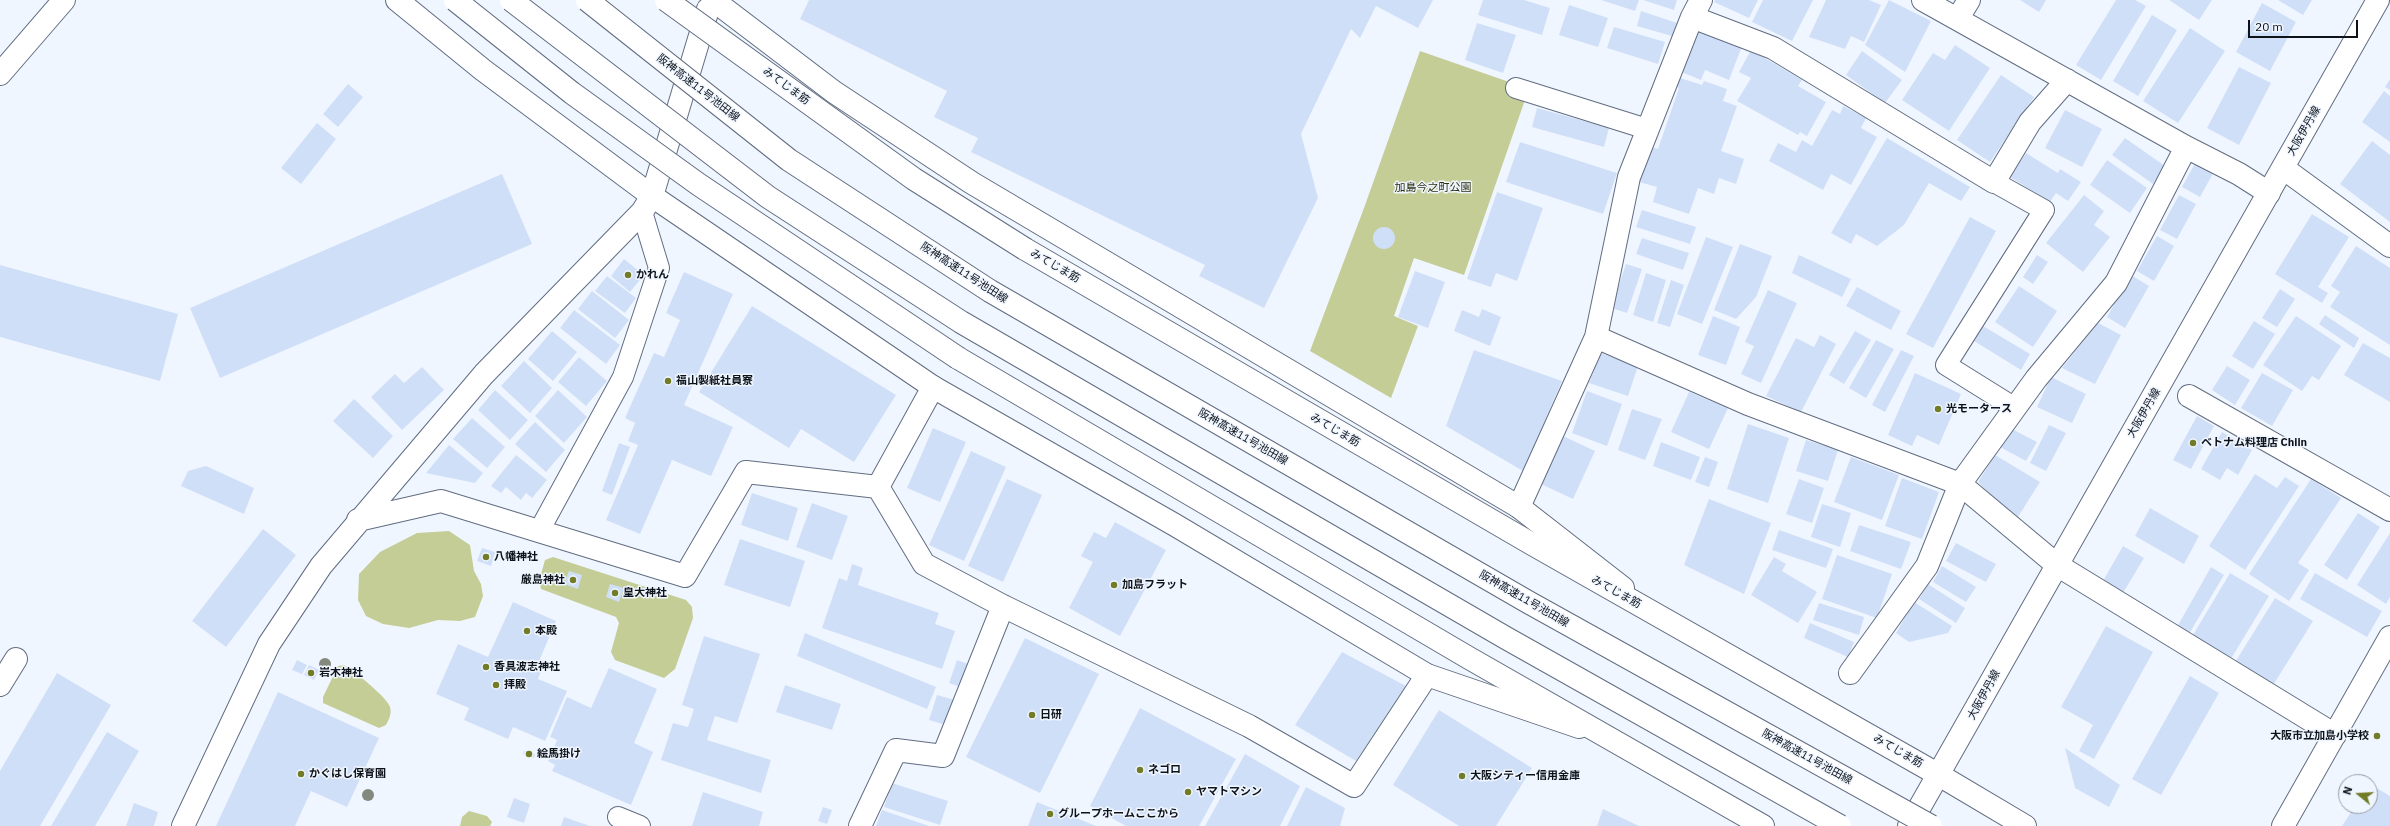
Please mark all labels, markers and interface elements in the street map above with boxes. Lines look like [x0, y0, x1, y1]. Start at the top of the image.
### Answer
scale bar [2250, 12, 2360, 38]
text: 20 m [2255, 19, 2283, 34]
street label: 阪神高速11号池田線 [654, 52, 742, 124]
street label: みてじま筋 [760, 64, 812, 108]
street label: 大阪伊丹線 [2285, 104, 2323, 158]
park label: 加島今之町公園 [1395, 181, 1471, 195]
street label: 阪神高速11号池田線 [918, 240, 1010, 306]
street label: みてじま筋 [1028, 247, 1082, 285]
place label: かれん [636, 268, 669, 282]
marker: かれん [623, 270, 633, 280]
place label: 福山製紙社員寮 [676, 374, 753, 388]
marker: 福山製紙社員寮 [663, 376, 673, 386]
street label: 大阪伊丹線 [2125, 386, 2163, 440]
place label: 光モータース [1946, 402, 2012, 416]
marker: 光モータース [1933, 404, 1943, 414]
street label: 阪神高速11号池田線 [1196, 406, 1290, 468]
street label: みてじま筋 [1308, 411, 1362, 449]
place label: ベトナム料理店 Chiin [2201, 436, 2307, 450]
marker: ベトナム料理店 Chiin [2188, 438, 2198, 448]
place label: 八幡神社 [494, 550, 538, 564]
marker: 八幡神社 [481, 552, 491, 562]
street label: 阪神高速11号池田線 [1477, 568, 1571, 630]
place label: 厳島神社 [521, 573, 565, 587]
street label: みてじま筋 [1589, 573, 1643, 611]
marker: 厳島神社 [568, 575, 578, 585]
place label: 加島フラット [1122, 578, 1188, 592]
marker: 加島フラット [1109, 580, 1119, 590]
place label: 皇大神社 [623, 586, 667, 600]
marker: 皇大神社 [610, 588, 620, 598]
place label: 本殿 [535, 624, 557, 638]
marker: 本殿 [522, 626, 532, 636]
place label: 香具波志神社 [494, 660, 560, 674]
marker: 香具波志神社 [481, 662, 491, 672]
place label: 岩木神社 [319, 666, 363, 680]
marker: 岩木神社 [306, 668, 316, 678]
street label: 大阪伊丹線 [1965, 668, 2003, 722]
place label: 拝殿 [504, 678, 526, 692]
marker: 拝殿 [491, 680, 501, 690]
place label: 日研 [1040, 708, 1062, 722]
marker: 日研 [1027, 710, 1037, 720]
street label: 阪神高速11号池田線 [1760, 727, 1854, 787]
place label: 大阪市立加島小学校 [2270, 729, 2369, 743]
marker: 大阪市立加島小学校 [2372, 731, 2382, 741]
street label: みてじま筋 [1871, 732, 1925, 770]
place label: 絵馬掛け [537, 747, 581, 761]
marker: 絵馬掛け [524, 749, 534, 759]
place label: ネゴロ [1148, 763, 1181, 777]
marker: ネゴロ [1135, 765, 1145, 775]
place label: かぐはし保育園 [309, 767, 386, 781]
marker: かぐはし保育園 [296, 769, 306, 779]
place label: 大阪シティー信用金庫 [1470, 769, 1580, 783]
marker: 大阪シティー信用金庫 [1457, 771, 1467, 781]
north arrow [2338, 774, 2378, 814]
place label: ヤマトマシン [1196, 785, 1262, 799]
text: N [2340, 785, 2355, 797]
marker: ヤマトマシン [1183, 787, 1193, 797]
place label: グループホームここから [1058, 807, 1179, 821]
marker: グループホームここから [1045, 809, 1055, 819]

